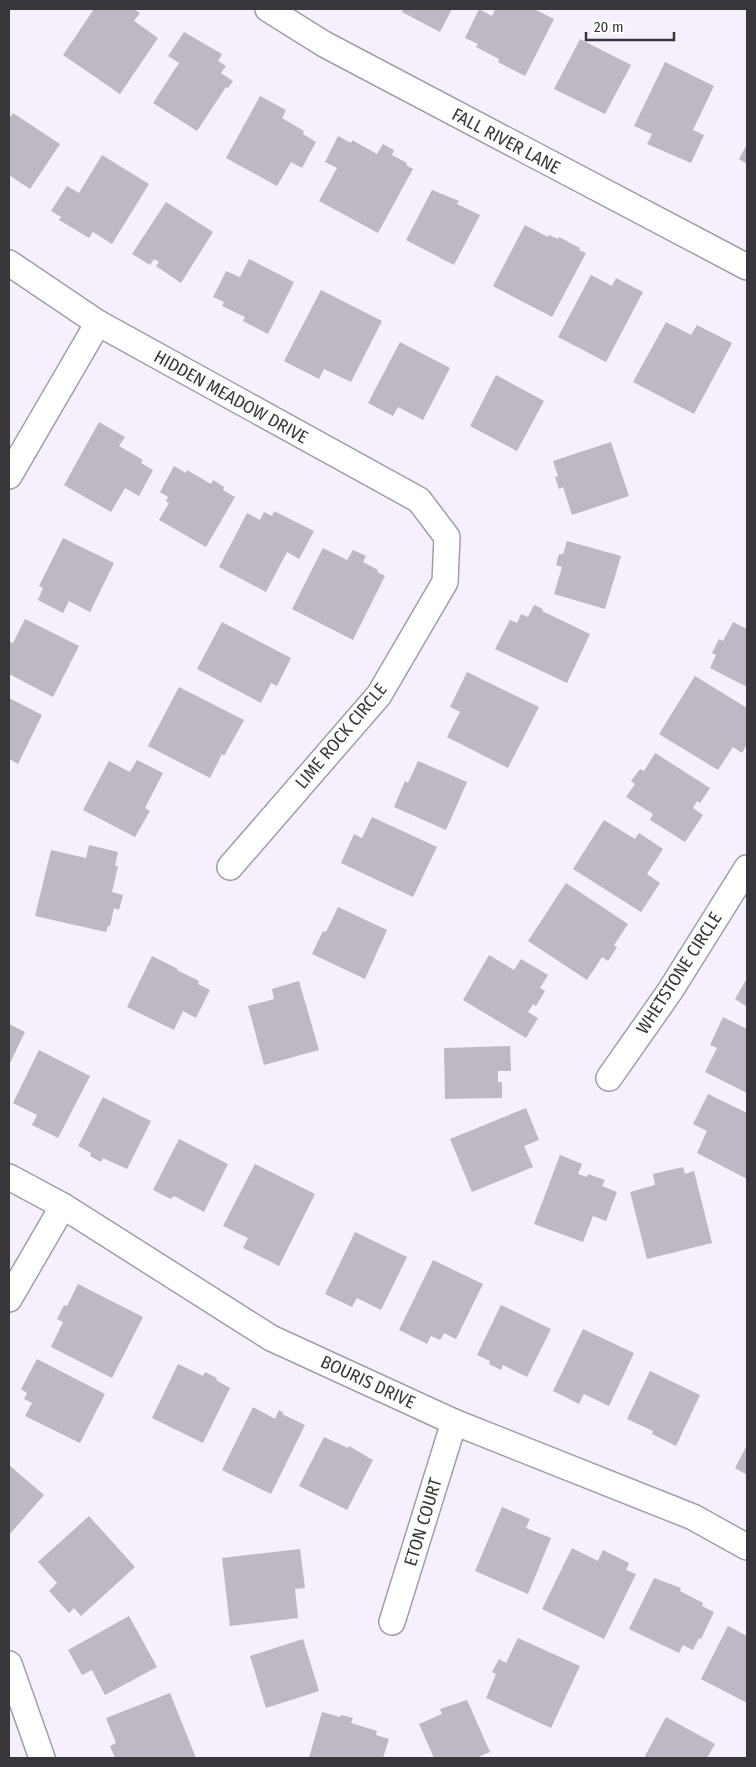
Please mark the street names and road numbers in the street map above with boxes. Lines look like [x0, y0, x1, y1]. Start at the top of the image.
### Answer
street label: FALL RIVER LANE [448, 103, 564, 179]
street label: HIDDEN MEADOW DRIVE [150, 345, 312, 449]
street label: LIME ROCK CIRCLE [290, 679, 392, 793]
street label: WHETSTONE CIRCLE [631, 908, 727, 1038]
street label: BOURIS DRIVE [317, 1350, 419, 1414]
street label: ETON COURT [399, 1475, 447, 1569]

